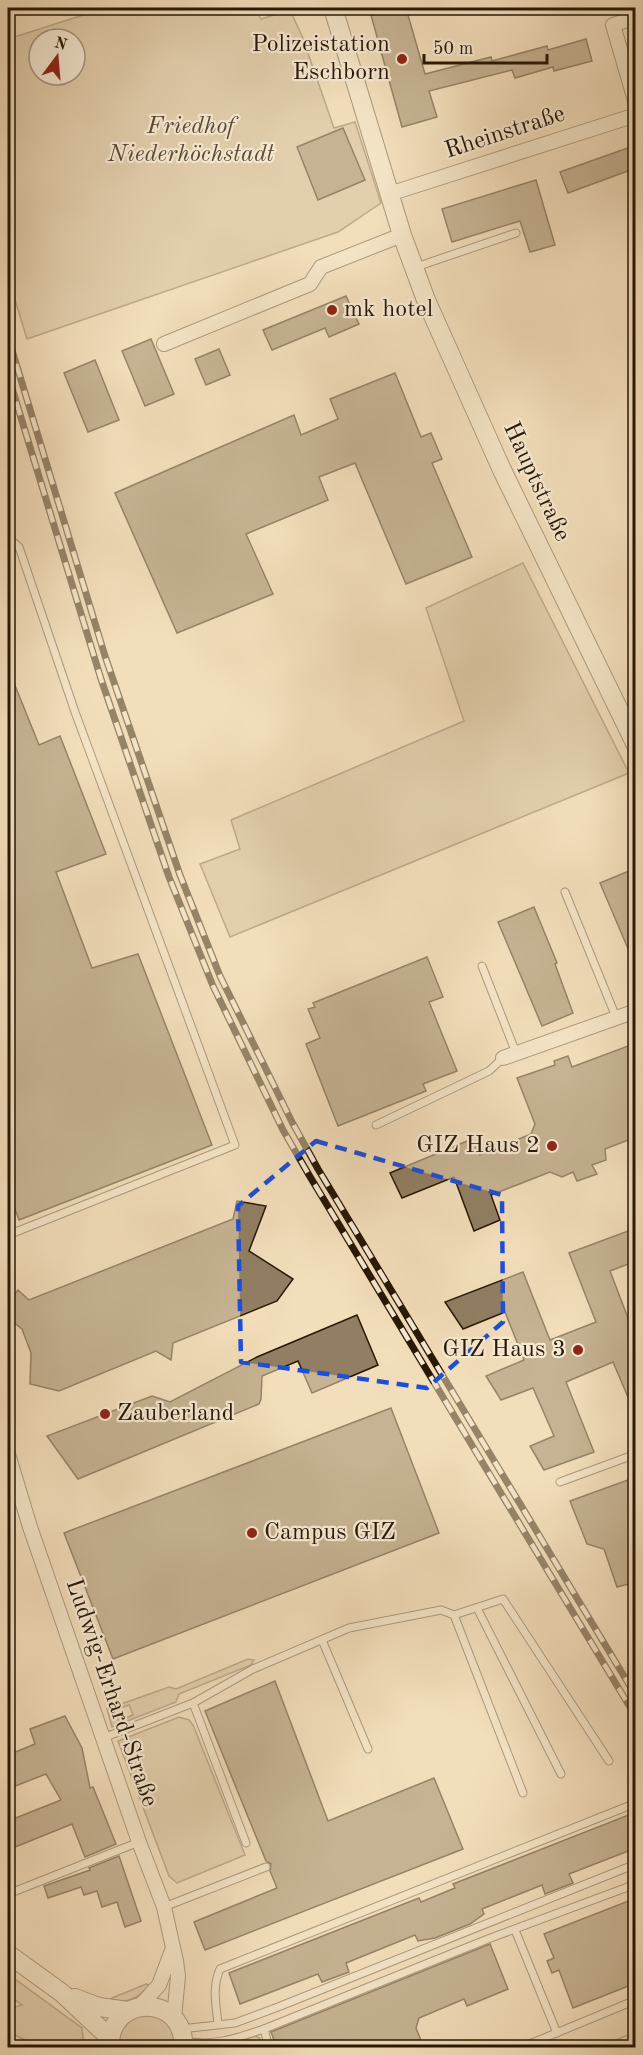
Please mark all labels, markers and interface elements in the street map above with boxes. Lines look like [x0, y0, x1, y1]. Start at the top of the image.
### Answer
north arrow [27, 27, 87, 87]
scale bar [424, 27, 547, 65]
place label: Polizeistation Eschborn [252, 33, 390, 85]
text: N [52, 35, 69, 54]
text: 50 m [433, 40, 473, 58]
marker: Polizeistation Eschborn [395, 52, 409, 66]
street label: Rheinstraße [442, 102, 568, 164]
park label: Friedhof Niederhöchstadt [107, 115, 275, 167]
place label: mk hotel [344, 298, 433, 322]
marker: mk hotel [325, 303, 339, 317]
street label: Hauptstraße [498, 419, 574, 545]
place label: GIZ Haus 2 [416, 1134, 540, 1158]
marker: GIZ Haus 2 [545, 1139, 559, 1153]
place label: GIZ Haus 3 [442, 1338, 566, 1362]
marker: GIZ Haus 3 [571, 1343, 585, 1357]
place label: Zauberland [117, 1402, 234, 1426]
marker: Zauberland [98, 1407, 112, 1421]
place label: Campus GIZ [264, 1521, 396, 1545]
marker: Campus GIZ [245, 1526, 259, 1540]
street label: Ludwig-Erhard-Straße [61, 1576, 161, 1810]

